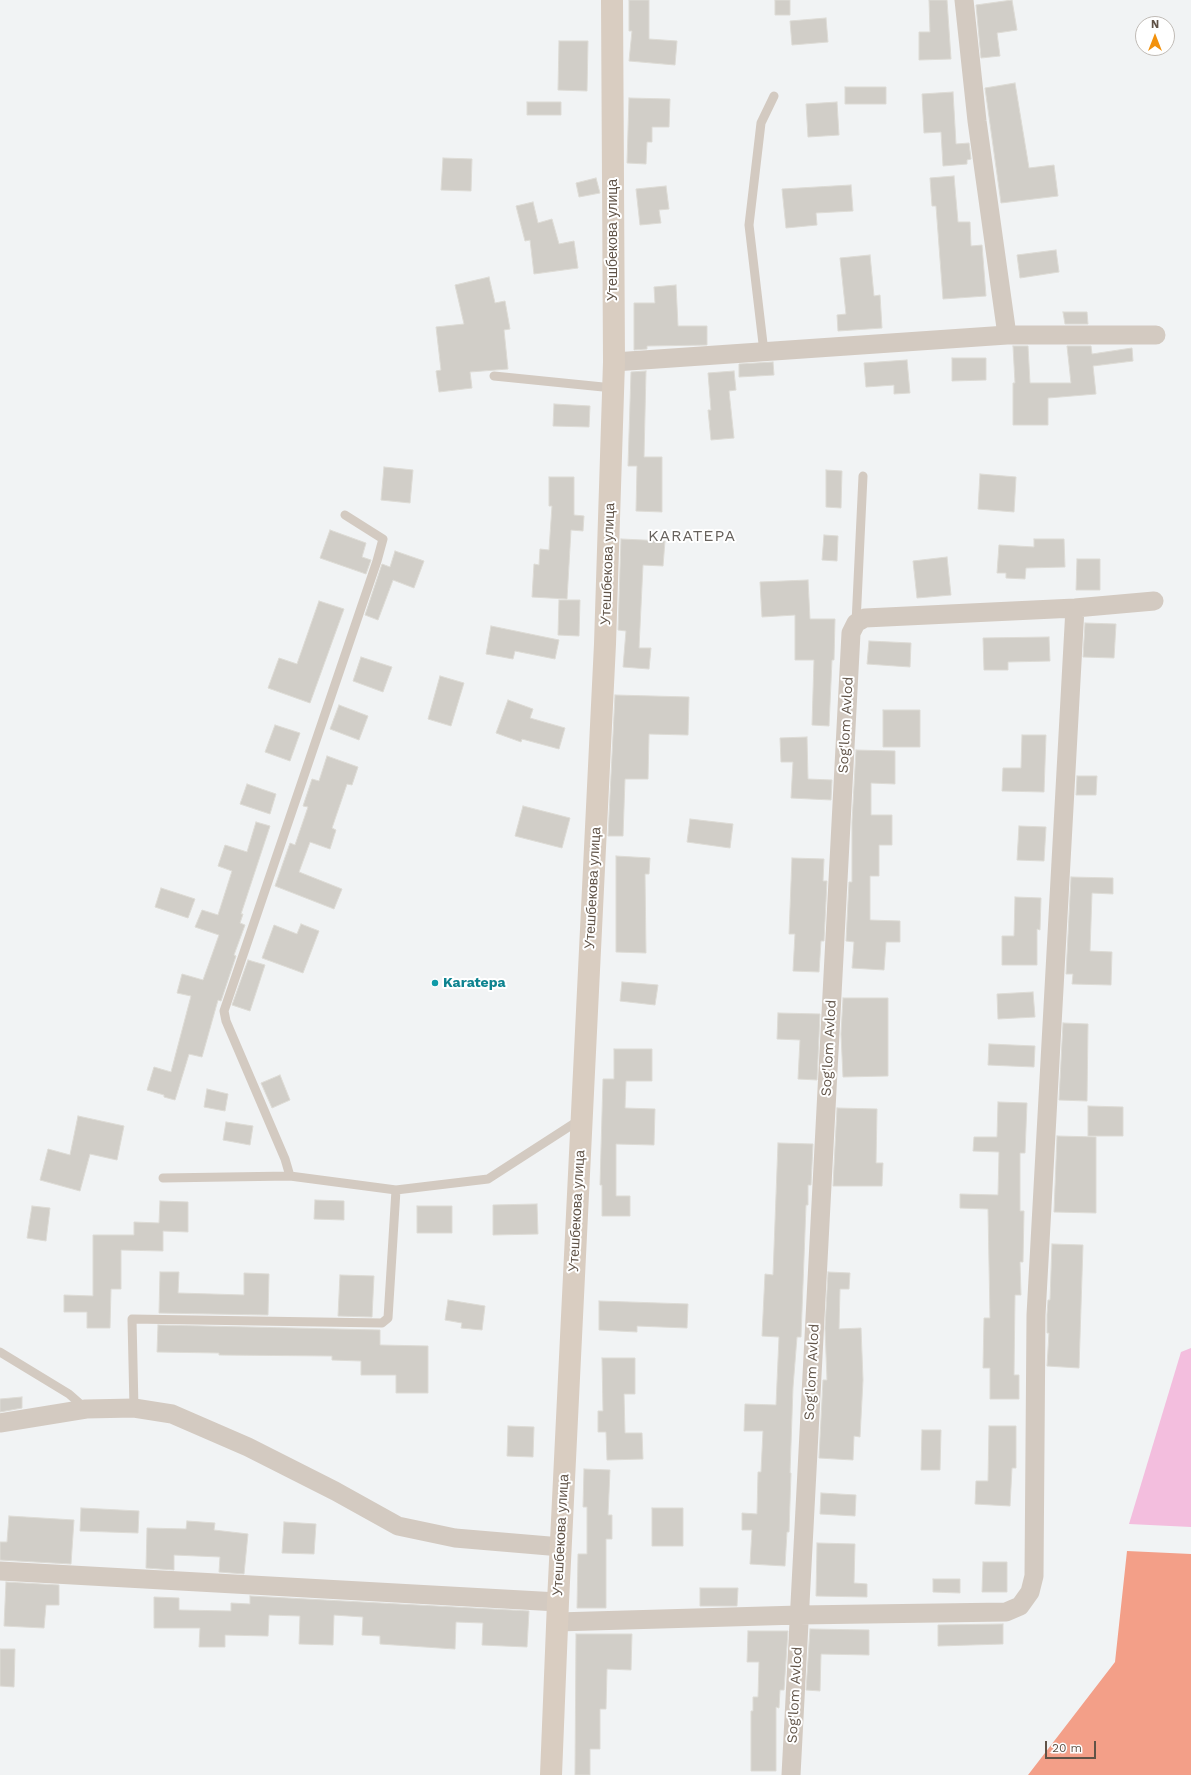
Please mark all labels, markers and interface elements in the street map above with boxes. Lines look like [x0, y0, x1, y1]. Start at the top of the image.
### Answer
north arrow [1135, 16, 1175, 56]
text: N [1151, 18, 1159, 31]
street label: Утешбекова улица [605, 179, 621, 301]
street label: Утешбекова улица [597, 503, 619, 625]
district label: KARATEPA [648, 526, 736, 546]
street label: Sog'lom Avlod [835, 676, 857, 774]
street label: Утешбекова улица [581, 827, 605, 949]
place label: Karatepa [443, 975, 506, 991]
marker: Karatepa [430, 978, 440, 988]
street label: Sog'lom Avlod [818, 999, 840, 1097]
street label: Утешбекова улица [565, 1150, 589, 1272]
street label: Sog'lom Avlod [801, 1323, 823, 1421]
street label: Утешбекова улица [549, 1474, 573, 1596]
street label: Sog'lom Avlod [784, 1646, 806, 1744]
scale bar [1047, 1733, 1098, 1759]
text: 20 m [1052, 1741, 1082, 1755]

